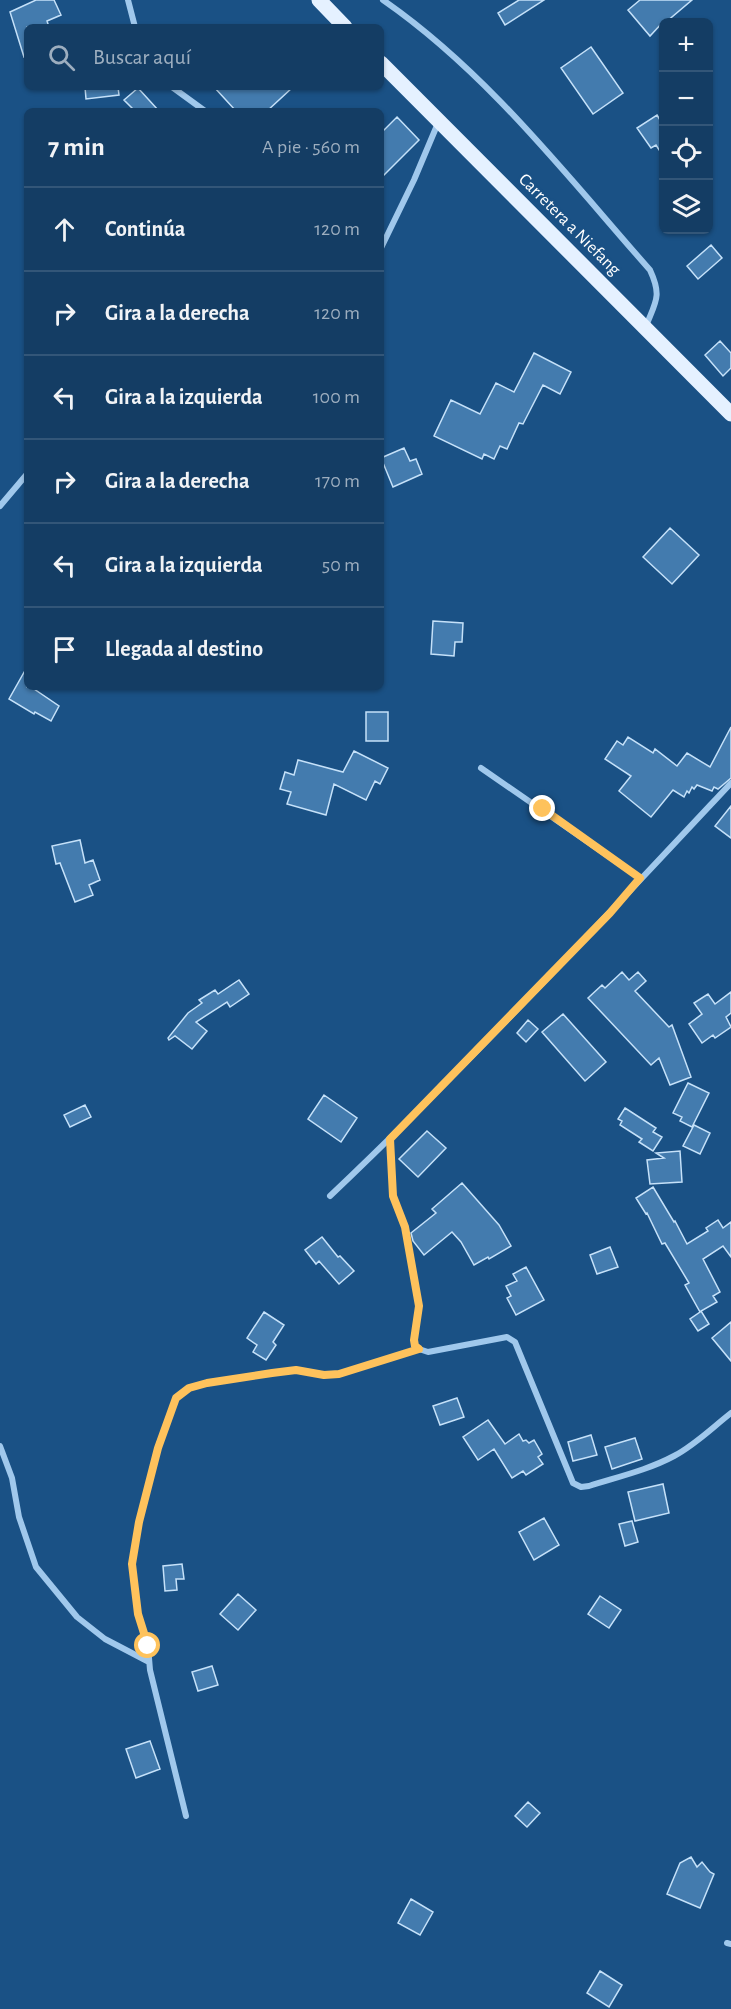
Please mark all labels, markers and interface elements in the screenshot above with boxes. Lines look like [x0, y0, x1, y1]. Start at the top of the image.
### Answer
map controls [659, 18, 713, 234]
button: + [659, 18, 713, 72]
search box [24, 24, 384, 90]
icon: search [45, 41, 78, 74]
text: Buscar aquí [93, 46, 191, 68]
button: − [659, 72, 713, 126]
button: locate [659, 126, 713, 180]
text: 7 min [48, 134, 105, 160]
text: A pie · 560 m [262, 137, 360, 157]
street label: Carretera a Niefang [515, 170, 624, 279]
button: layers [659, 180, 713, 234]
icon: ahead [48, 213, 81, 246]
text: Continúa [105, 218, 185, 240]
text: 120 m [314, 219, 360, 239]
icon: right [48, 297, 81, 330]
text: Gira a la derecha [105, 302, 250, 324]
text: 120 m [314, 303, 360, 323]
icon: left [48, 381, 81, 414]
text: Gira a la izquierda [105, 386, 263, 408]
text: 100 m [313, 387, 360, 407]
icon: right [48, 465, 81, 498]
text: Gira a la derecha [105, 470, 250, 492]
text: 170 m [315, 471, 360, 491]
icon: left [48, 549, 81, 582]
text: Gira a la izquierda [105, 554, 263, 576]
text: 50 m [322, 555, 360, 575]
icon: arrive [48, 633, 81, 666]
text: Llegada al destino [105, 638, 263, 660]
route end [529, 795, 555, 821]
route start [134, 1632, 160, 1658]

